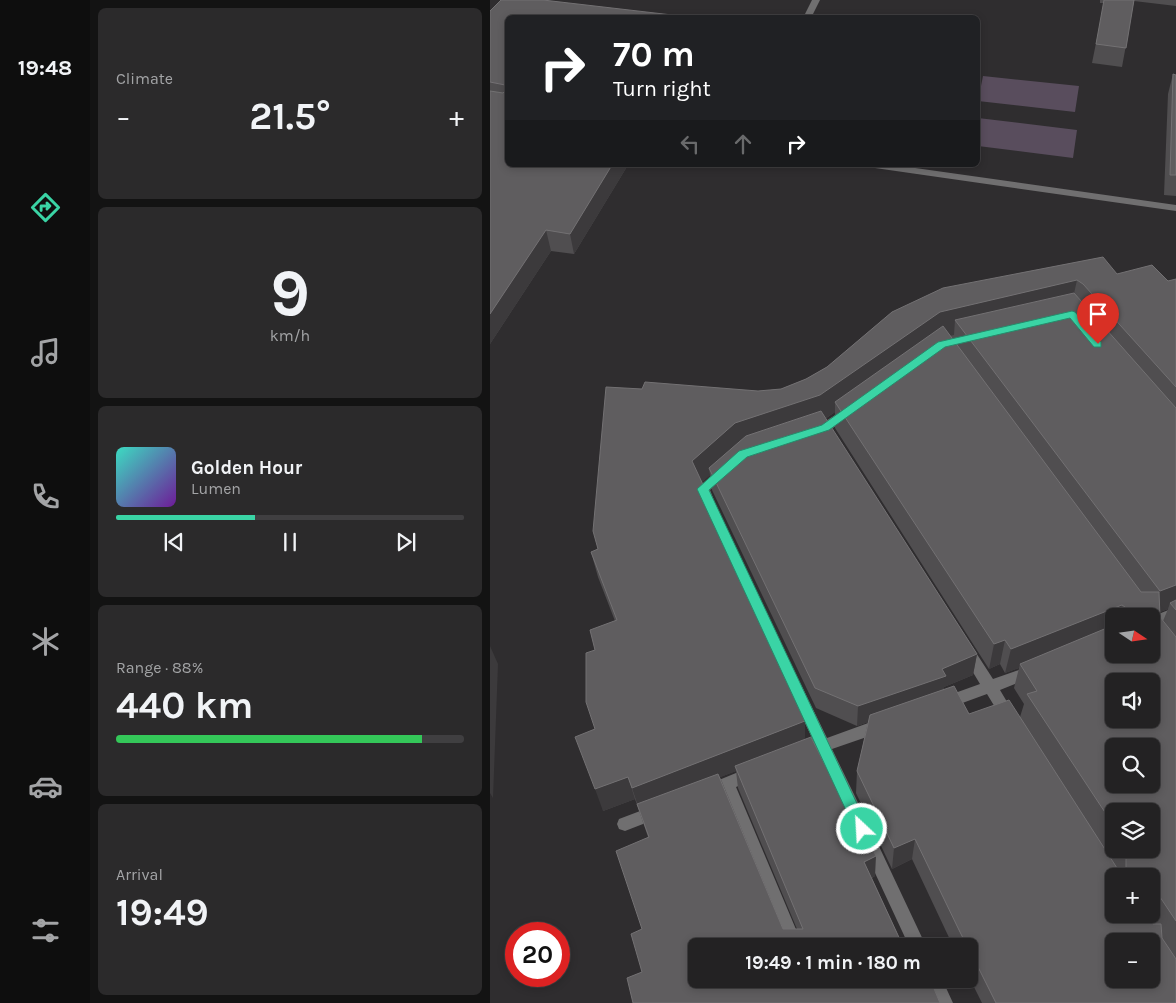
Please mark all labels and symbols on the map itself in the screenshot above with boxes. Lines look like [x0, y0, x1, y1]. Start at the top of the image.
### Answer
pin [1077, 293, 1119, 344]
north arrow [1105, 608, 1160, 662]
position arrow [835, 802, 887, 854]
speed limit sign: 20 [505, 922, 570, 987]

